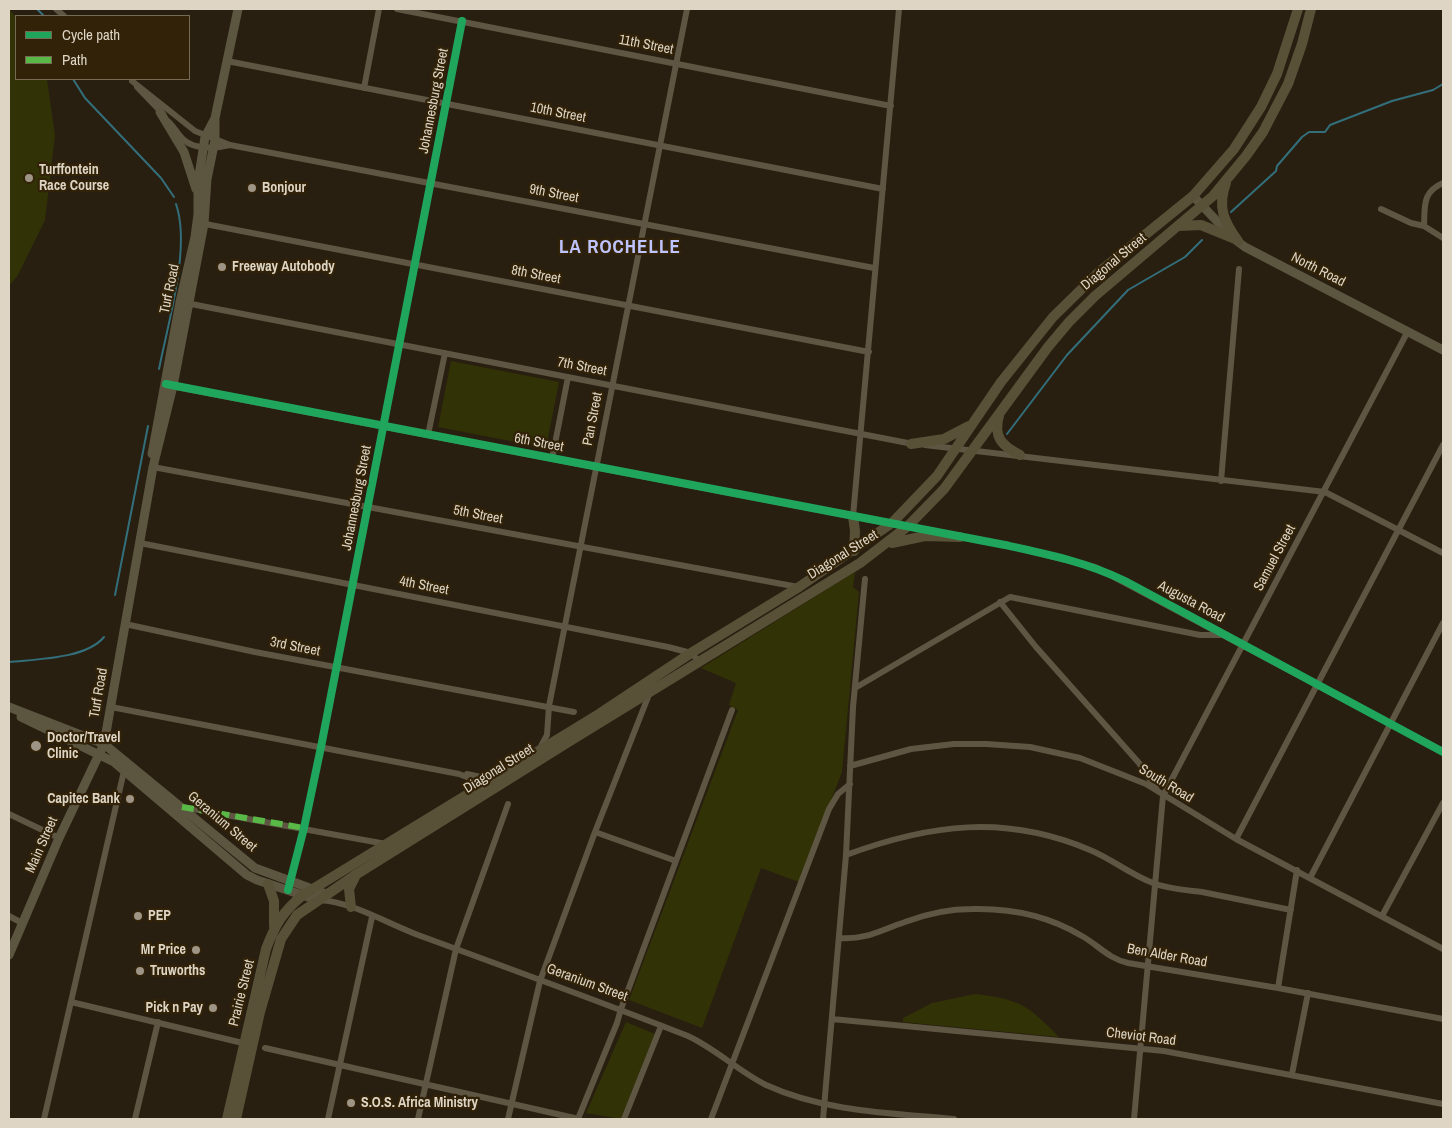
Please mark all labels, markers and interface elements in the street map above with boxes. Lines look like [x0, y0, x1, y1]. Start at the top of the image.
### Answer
legend [15, 15, 190, 80]
text: Cycle path [62, 24, 120, 45]
street label: 11th Street [617, 31, 675, 59]
street label: Johannesburg Street [416, 47, 452, 155]
text: Path [62, 49, 87, 70]
street label: 10th Street [529, 99, 587, 127]
place label: Turffontein Race Course [39, 162, 109, 194]
marker: Turffontein Race Course [23, 172, 35, 184]
place label: Bonjour [262, 180, 306, 196]
street label: 9th Street [528, 181, 580, 207]
marker: Bonjour [246, 182, 258, 194]
street label: Diagonal Street [1078, 230, 1150, 294]
district label: LA ROCHELLE [558, 237, 682, 259]
street label: North Road [1288, 249, 1348, 291]
place label: Freeway Autobody [232, 259, 335, 275]
marker: Freeway Autobody [216, 261, 228, 273]
street label: 8th Street [510, 262, 562, 288]
street label: Turf Road [157, 263, 183, 315]
street label: 7th Street [556, 354, 608, 380]
street label: Pan Street [580, 391, 606, 447]
street label: 6th Street [513, 430, 565, 456]
street label: Johannesburg Street [339, 444, 375, 552]
street label: 5th Street [452, 502, 504, 528]
street label: Samuel Street [1251, 522, 1299, 594]
street label: Diagonal Street [805, 527, 881, 583]
street label: 4th Street [398, 573, 450, 599]
street label: Augusta Road [1155, 578, 1227, 626]
street label: 3rd Street [269, 634, 321, 660]
street label: Turf Road [86, 667, 112, 719]
place label: Doctor/Travel Clinic [47, 730, 120, 762]
marker: Doctor/Travel Clinic [29, 739, 43, 753]
street label: Diagonal Street [461, 741, 537, 797]
street label: South Road [1136, 761, 1196, 807]
street label: Geranium Street [184, 788, 260, 856]
place label: Capitec Bank [47, 791, 120, 807]
marker: Capitec Bank [124, 793, 136, 805]
street label: Main Street [22, 814, 62, 876]
place label: PEP [148, 908, 171, 924]
marker: PEP [132, 910, 144, 922]
street label: Ben Alder Road [1126, 941, 1208, 971]
place label: Mr Price [141, 942, 186, 958]
marker: Mr Price [190, 944, 202, 956]
street label: Prairie Street [226, 958, 258, 1028]
street label: Geranium Street [544, 961, 630, 1005]
place label: Truworths [150, 963, 205, 979]
marker: Truworths [134, 965, 146, 977]
place label: Pick n Pay [146, 1000, 203, 1016]
marker: Pick n Pay [207, 1002, 219, 1014]
street label: Cheviot Road [1105, 1024, 1177, 1050]
place label: S.O.S. Africa Ministry [361, 1095, 478, 1111]
marker: S.O.S. Africa Ministry [345, 1097, 357, 1109]

